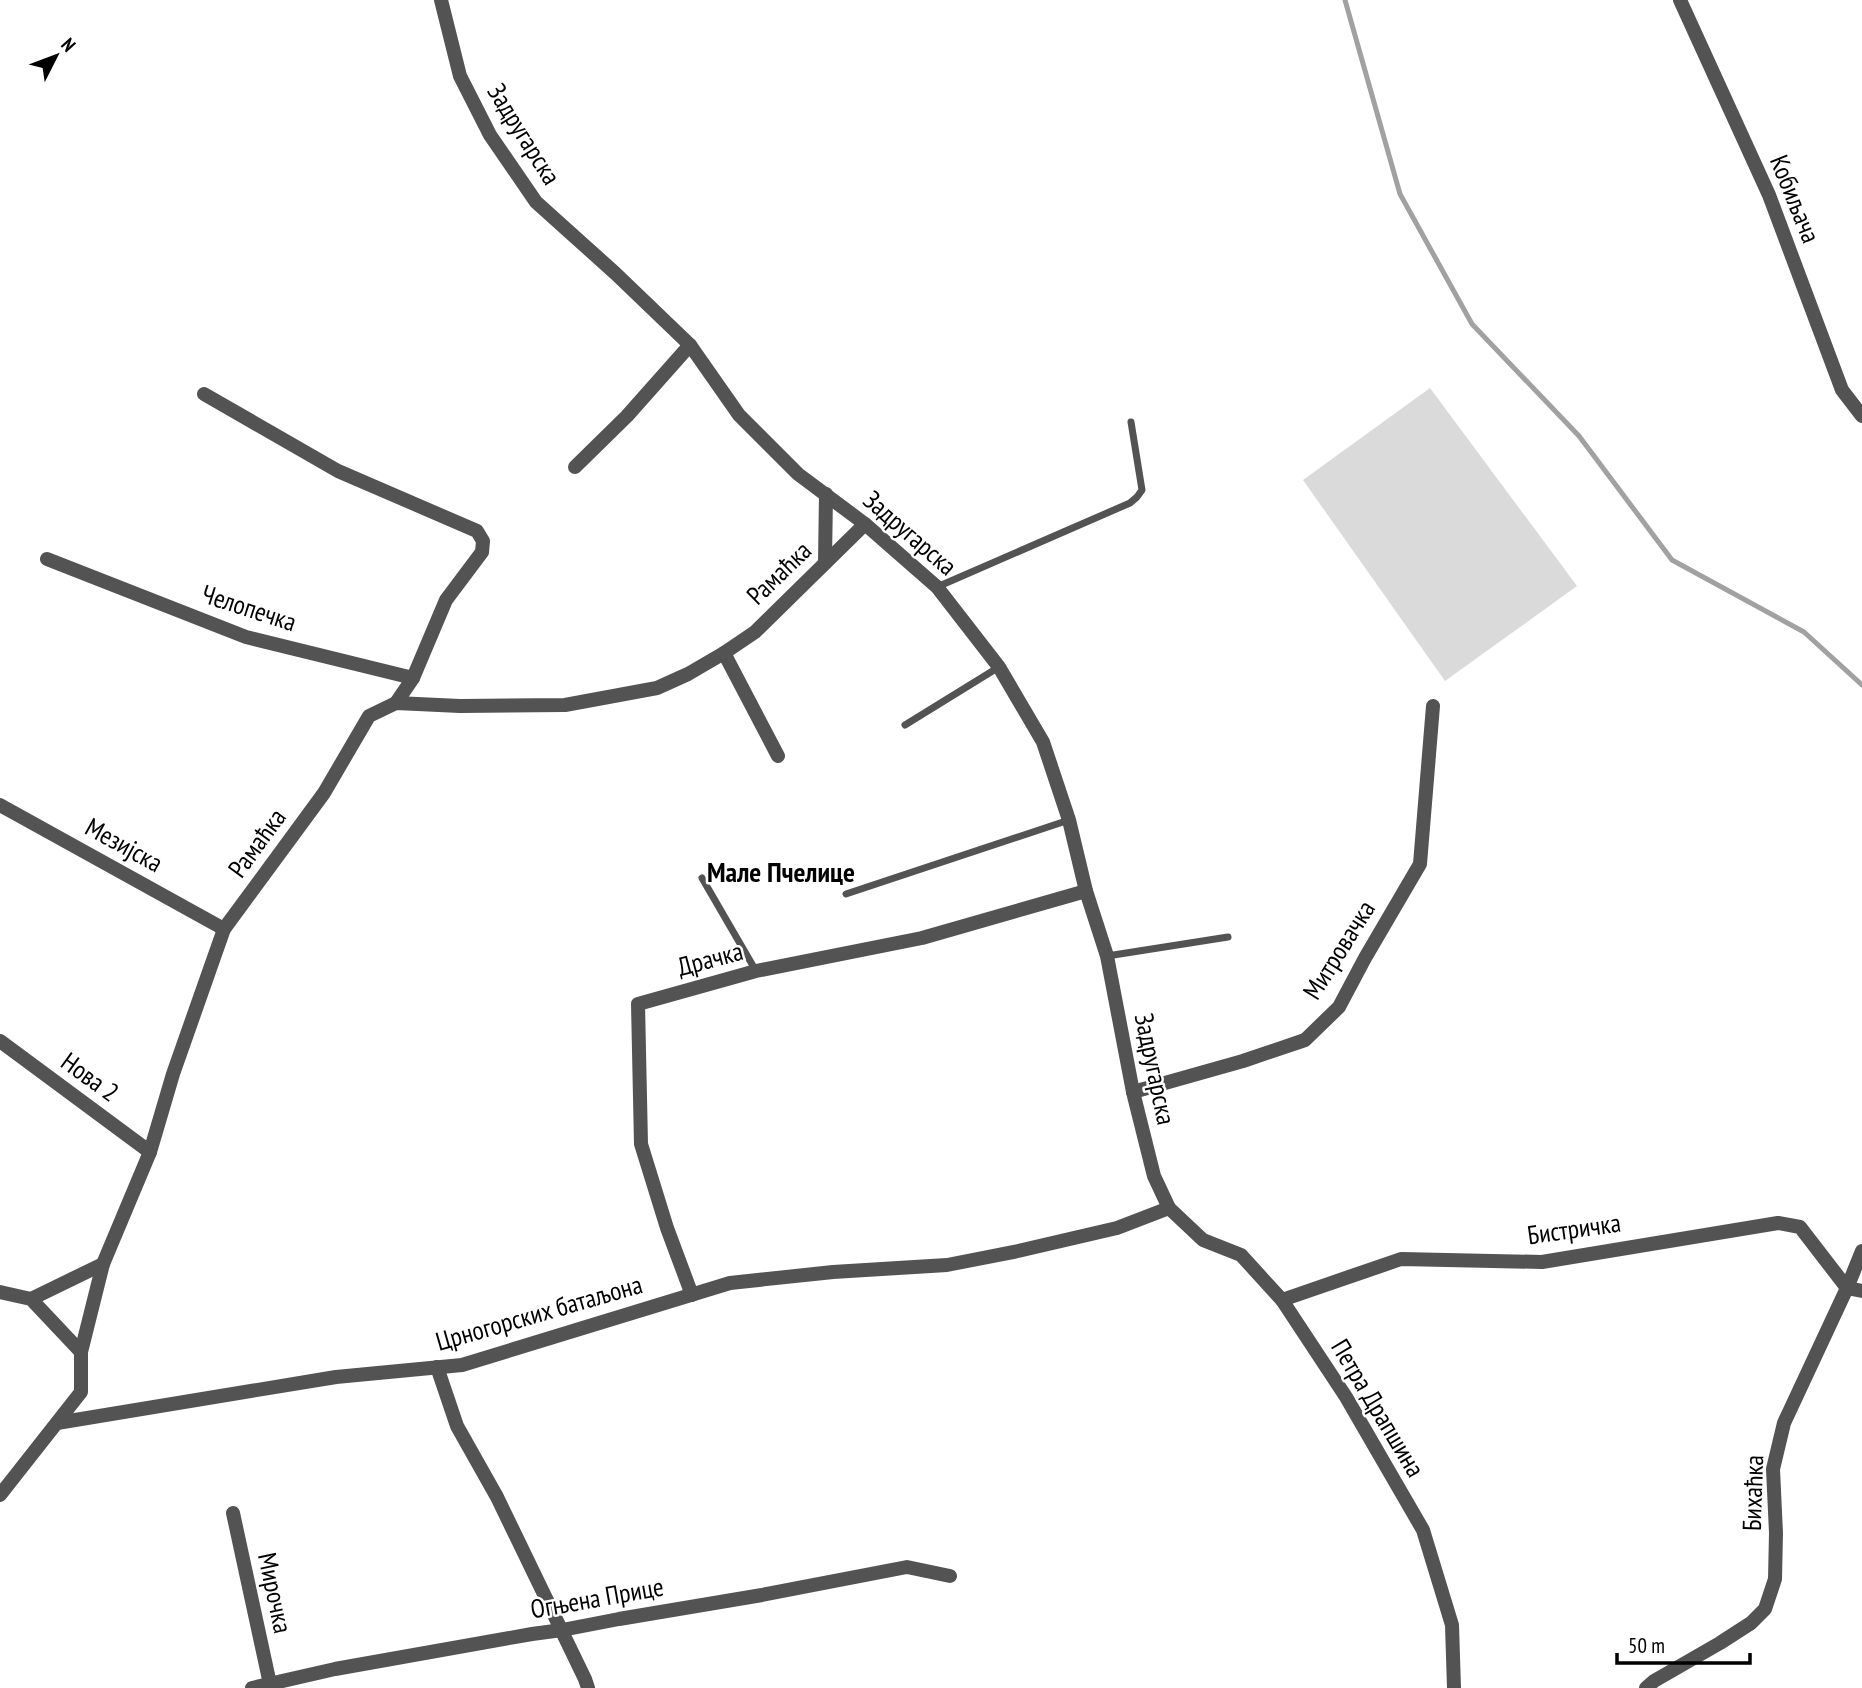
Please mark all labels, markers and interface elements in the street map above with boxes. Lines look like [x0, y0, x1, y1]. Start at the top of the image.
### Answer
north arrow [21, 21, 91, 91]
text: N [56, 33, 81, 56]
street label: Задругарска [480, 77, 568, 190]
street label: Кобиљача [1763, 150, 1828, 248]
street label: Задругарска [857, 483, 964, 582]
street label: Рамаћка [739, 534, 818, 611]
street label: Челопечка [198, 577, 301, 638]
street label: Рамаћка [220, 802, 293, 884]
street label: Мезијска [80, 810, 169, 879]
district label: Мале Пчелице [707, 853, 855, 890]
street label: Митровачка [1295, 894, 1382, 1005]
street label: Драчка [673, 934, 746, 983]
street label: Задругарска [1128, 1010, 1183, 1128]
street label: Нова 2 [55, 1045, 126, 1109]
street label: Бистричка [1525, 1206, 1623, 1251]
street label: Црногорских батаљона [432, 1267, 646, 1358]
street label: Петра Драпшина [1324, 1333, 1432, 1483]
street label: Бихаћка [1735, 1454, 1770, 1532]
street label: Мирочка [251, 1550, 300, 1636]
street label: Огњена Прице [528, 1570, 666, 1625]
scale bar [1617, 1622, 1750, 1666]
text: 50 m [1628, 1632, 1665, 1659]

